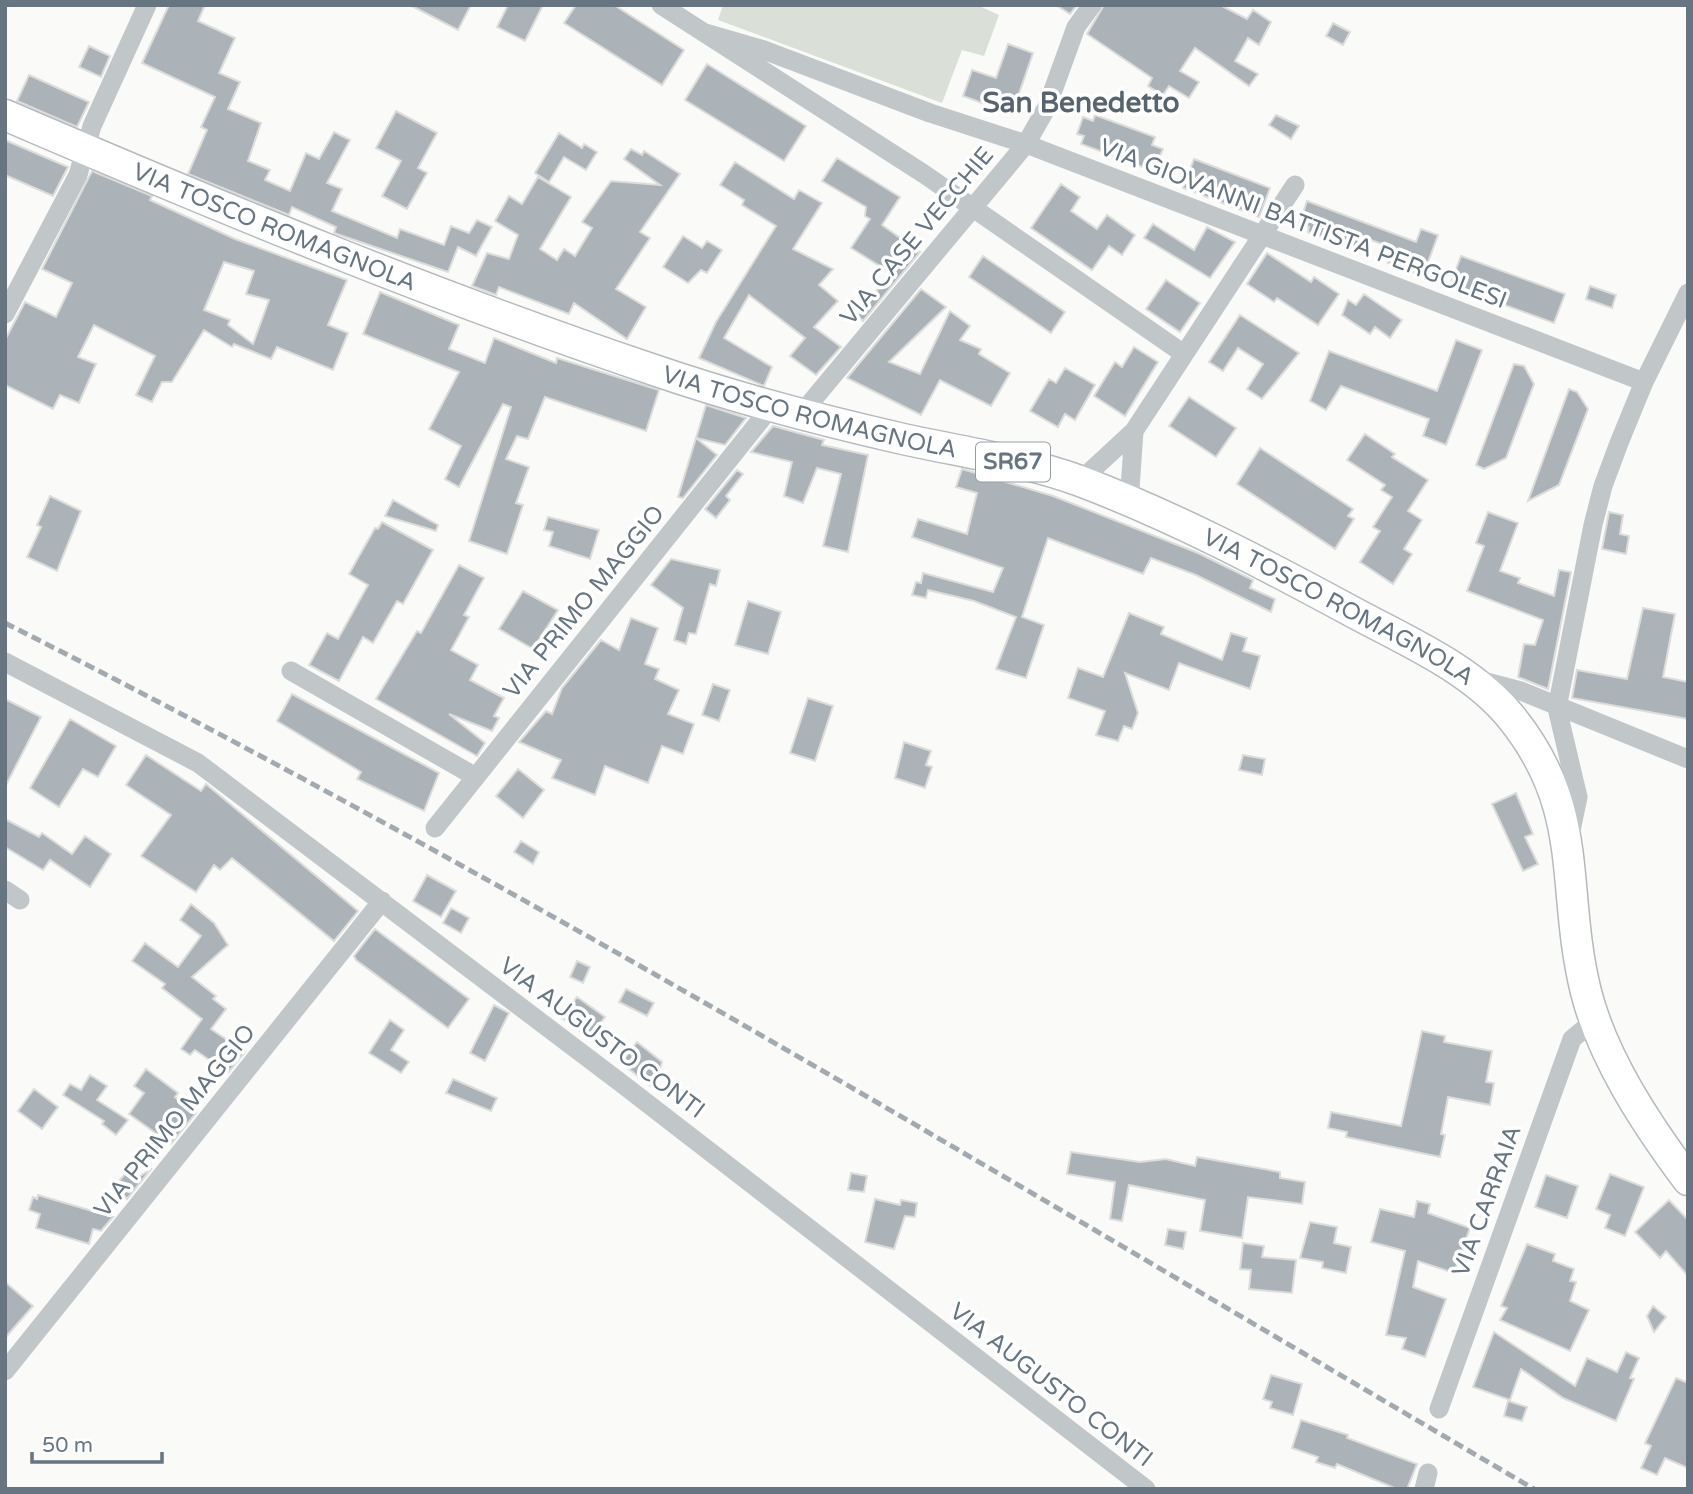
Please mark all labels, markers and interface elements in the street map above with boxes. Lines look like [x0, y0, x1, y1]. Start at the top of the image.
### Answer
district label: San Benedetto [982, 86, 1180, 120]
street label: VIA GIOVANNI BATTISTA PERGOLESI [1095, 133, 1511, 315]
street label: VIA CASE VECCHIE [834, 141, 1000, 331]
street label: VIA TOSCO ROMAGNOLA [128, 157, 421, 297]
street label: VIA TOSCO ROMAGNOLA [659, 359, 959, 464]
road number: SR67 [976, 442, 1050, 482]
street label: VIA PRIMO MAGGIO [497, 500, 671, 704]
street label: VIA TOSCO ROMAGNOLA [1198, 522, 1480, 692]
street label: VIA AUGUSTO CONTI [494, 951, 710, 1125]
street label: VIA PRIMO MAGGIO [88, 1019, 262, 1223]
street label: VIA CARRAIA [1446, 1121, 1528, 1281]
street label: VIA AUGUSTO CONTI [944, 1297, 1158, 1473]
scale bar [32, 1420, 161, 1464]
text: 50 m [42, 1433, 93, 1458]

